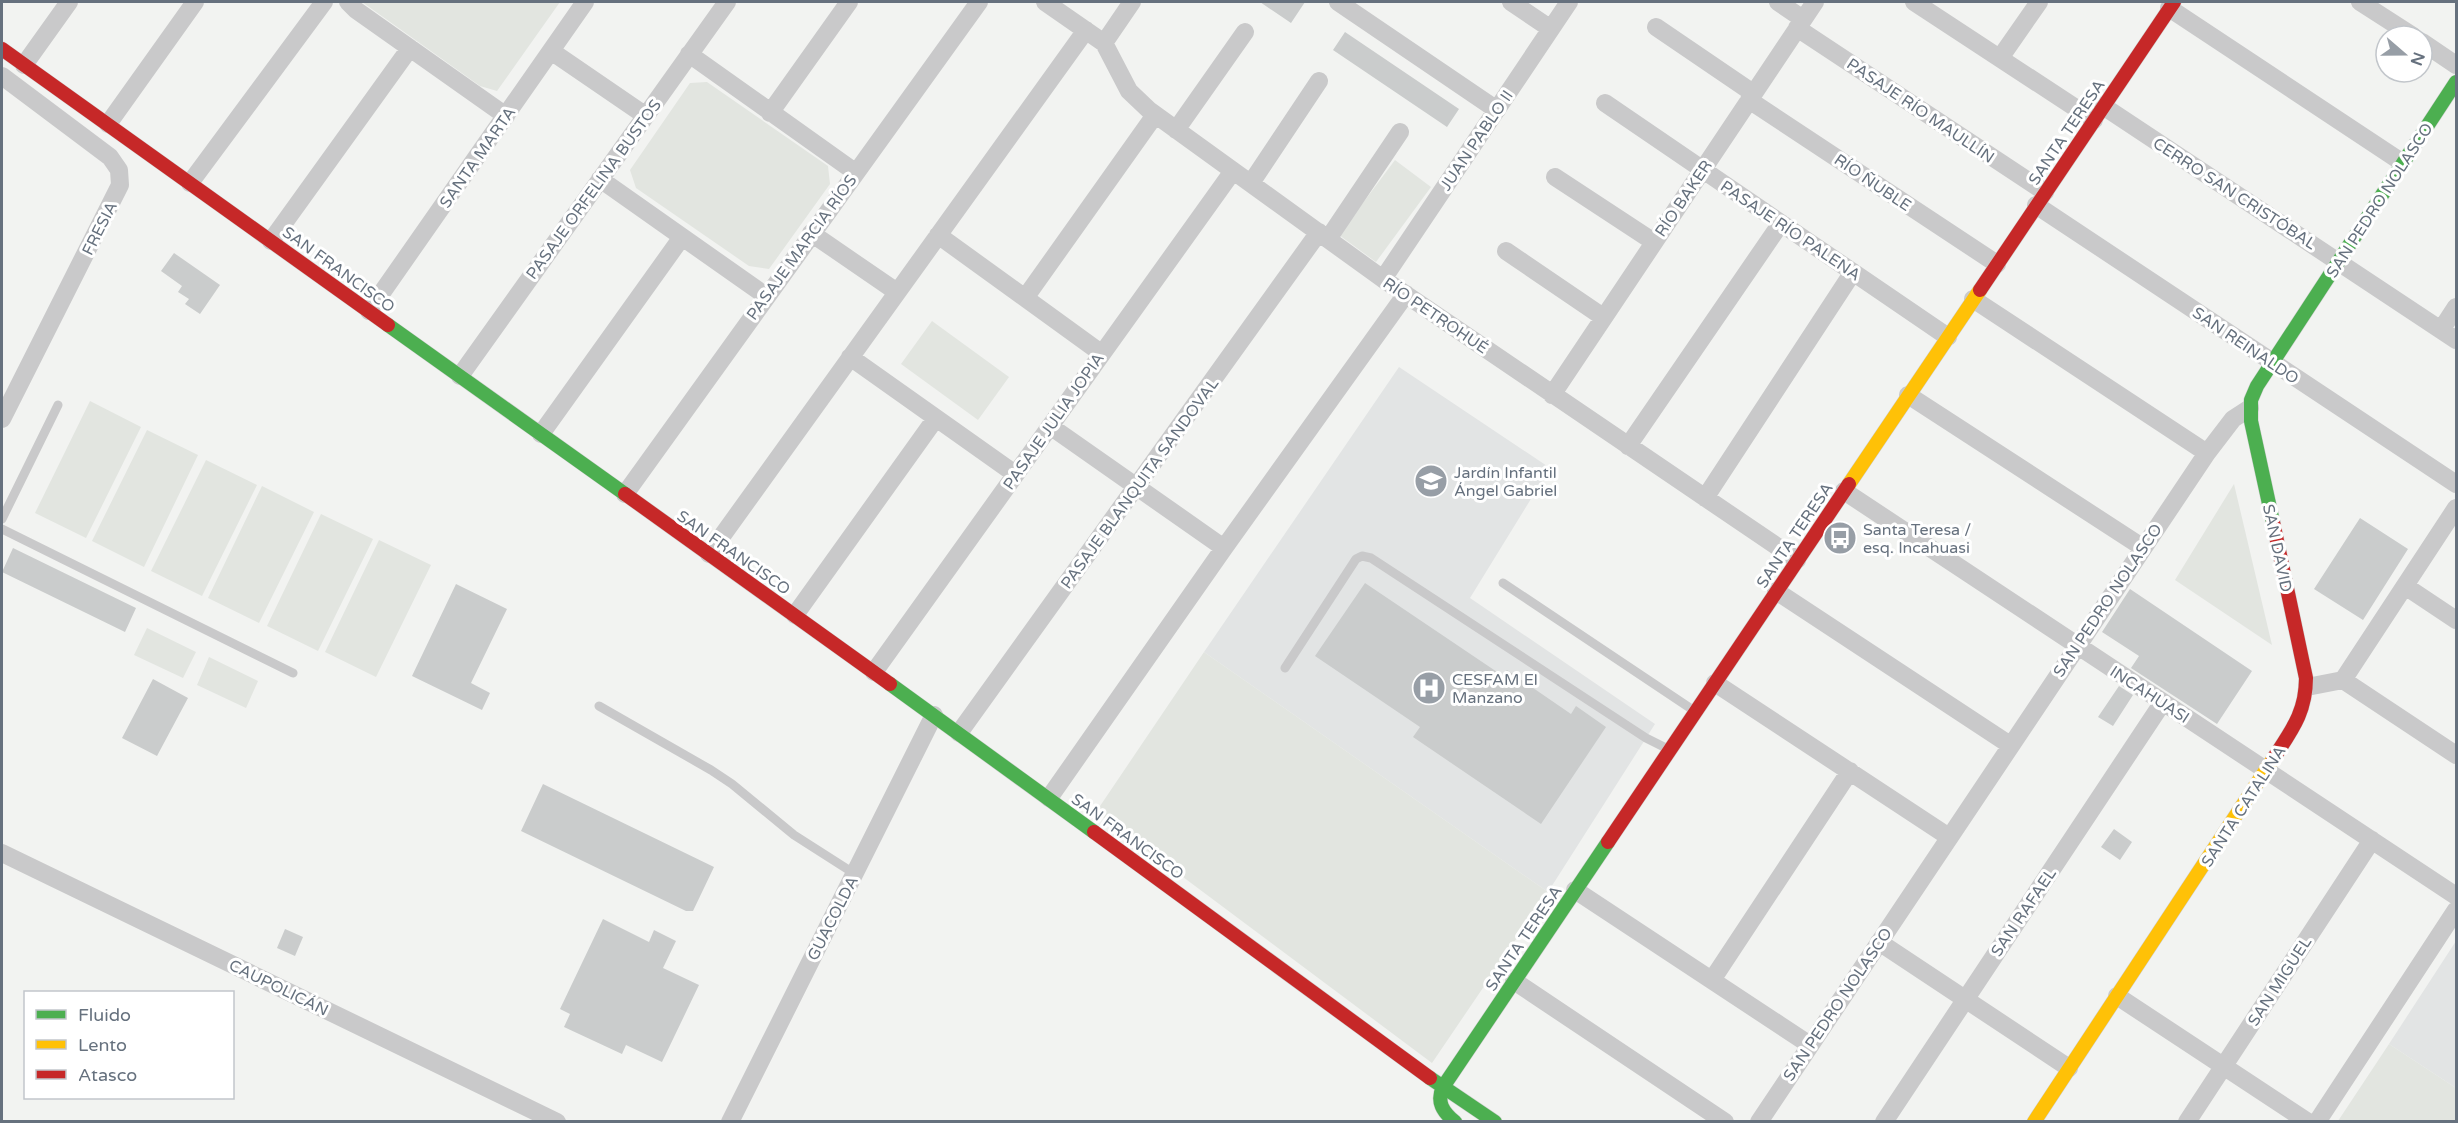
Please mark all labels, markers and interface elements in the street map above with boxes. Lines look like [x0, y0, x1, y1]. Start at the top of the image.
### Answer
north arrow [2374, 24, 2434, 84]
text: N [2406, 49, 2429, 68]
street label: PASAJE RÍO MAULLÍN [1843, 54, 1998, 168]
street label: SANTA TERESA [2024, 76, 2109, 189]
street label: JUAN PABLO II [1436, 87, 1518, 195]
street label: PASAJE ORFELINA BUSTOS [522, 96, 666, 283]
street label: SANTA MARTA [436, 103, 520, 212]
street label: SAN PEDRO NOLASCO [2322, 119, 2437, 282]
street label: CERRO SAN CRISTÓBAL [2149, 133, 2320, 254]
street label: RÍO ÑUBLE [1830, 150, 1915, 216]
street label: RÍO BAKER [1651, 156, 1717, 241]
street label: PASAJE MARCIA RÍOS [742, 171, 861, 324]
street label: PASAJE RÍO PALENA [1716, 176, 1864, 285]
street label: FRESIA [78, 198, 122, 259]
street label: SAN FRANCISCO [278, 222, 399, 317]
street label: RÍO PETROHUÉ [1379, 273, 1492, 358]
street label: SAN REINALDO [2188, 303, 2302, 389]
street label: PASAJE JULIA JOPIA [999, 349, 1109, 494]
street label: PASAJE BLANQUITA SANDOVAL [1057, 374, 1223, 593]
school or university icon: Jardín Infantil Ángel Gabriel [1413, 463, 1449, 499]
place label: Jardín Infantil Ángel Gabriel [1454, 463, 1557, 501]
street label: SANTA TERESA [1752, 479, 1837, 592]
street label: SAN DAVID [2258, 502, 2296, 594]
street label: SAN FRANCISCO [673, 506, 794, 599]
bus stop icon: Santa Teresa / esq. Incahuasi [1822, 520, 1858, 556]
place label: Santa Teresa / esq. Incahuasi [1863, 520, 1971, 558]
street label: SAN PEDRO NOLASCO [2049, 520, 2167, 681]
street label: INCAHUASI [2106, 662, 2193, 728]
hospital icon: CESFAM El Manzano [1411, 670, 1447, 706]
place label: CESFAM El Manzano [1452, 670, 1538, 708]
street label: SANTA CATALINA [2197, 742, 2291, 871]
street label: SAN FRANCISCO [1067, 789, 1188, 884]
street label: SAN RAFAEL [1987, 865, 2061, 961]
street label: GUACOLDA [803, 873, 863, 964]
street label: SANTA TERESA [1481, 882, 1566, 995]
street label: SAN PEDRO NOLASCO [1779, 924, 1897, 1085]
street label: SAN MIGUEL [2244, 933, 2316, 1030]
street label: CAUPOLICÁN [226, 955, 332, 1021]
legend [24, 991, 234, 1099]
text: Fluido [78, 1004, 131, 1026]
text: Lento [78, 1034, 127, 1056]
text: Atasco [78, 1064, 137, 1086]

